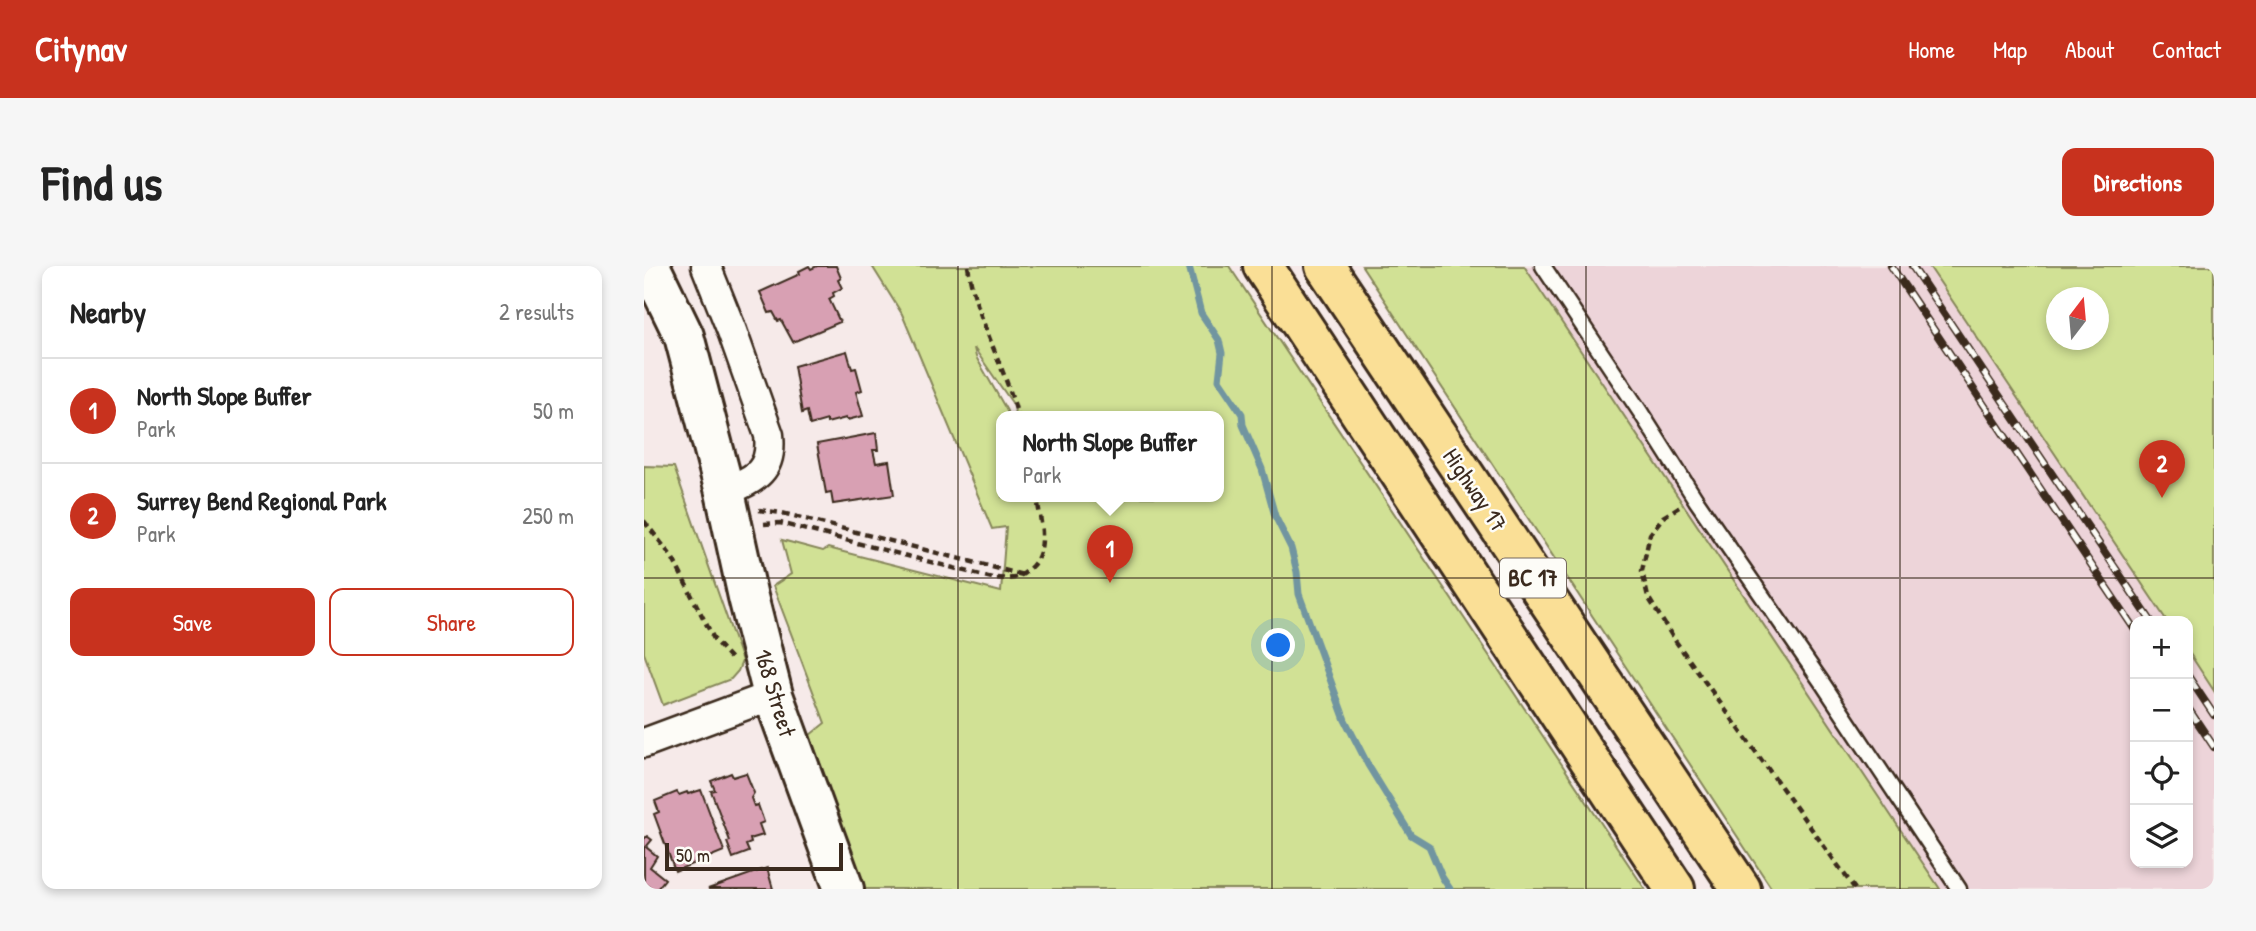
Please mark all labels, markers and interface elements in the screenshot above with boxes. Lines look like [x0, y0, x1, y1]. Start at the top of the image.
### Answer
text: Citynav [35, 27, 127, 71]
text: Home [1908, 33, 1955, 65]
text: Map [1993, 33, 2027, 65]
text: About [2065, 33, 2114, 65]
text: Contact [2152, 33, 2221, 65]
button: Directions [2062, 148, 2214, 216]
text: Find us [42, 149, 162, 215]
north arrow [2046, 287, 2109, 350]
text: Nearby [70, 292, 146, 332]
text: 2 results [499, 296, 574, 327]
text: North Slope Buffer [137, 378, 312, 413]
text: 1 [89, 395, 97, 426]
text: 50 m [533, 395, 574, 426]
popup [996, 411, 1224, 502]
text: Park [137, 413, 175, 444]
text: North Slope Buffer [1023, 424, 1197, 459]
pin: 2 [2139, 440, 2185, 498]
street label: Highway 17 [1436, 441, 1515, 537]
text: Park [1023, 459, 1061, 490]
text: Surrey Bend Regional Park [137, 483, 386, 518]
text: 2 [88, 500, 98, 531]
text: 250 m [522, 500, 574, 531]
text: Park [137, 518, 175, 549]
pin: 1 [1087, 525, 1133, 583]
road number: BC 17 [1500, 558, 1566, 598]
button: Save [70, 588, 315, 656]
button: Share [329, 588, 574, 656]
map controls [2130, 616, 2193, 868]
button: + [2130, 616, 2193, 679]
your location [1261, 628, 1295, 662]
street label: 168 Street [747, 645, 805, 741]
button: − [2130, 679, 2193, 742]
button: locate [2130, 742, 2193, 805]
button: layers [2130, 805, 2193, 868]
scale bar [665, 840, 844, 872]
text: 50 m [676, 842, 710, 868]

